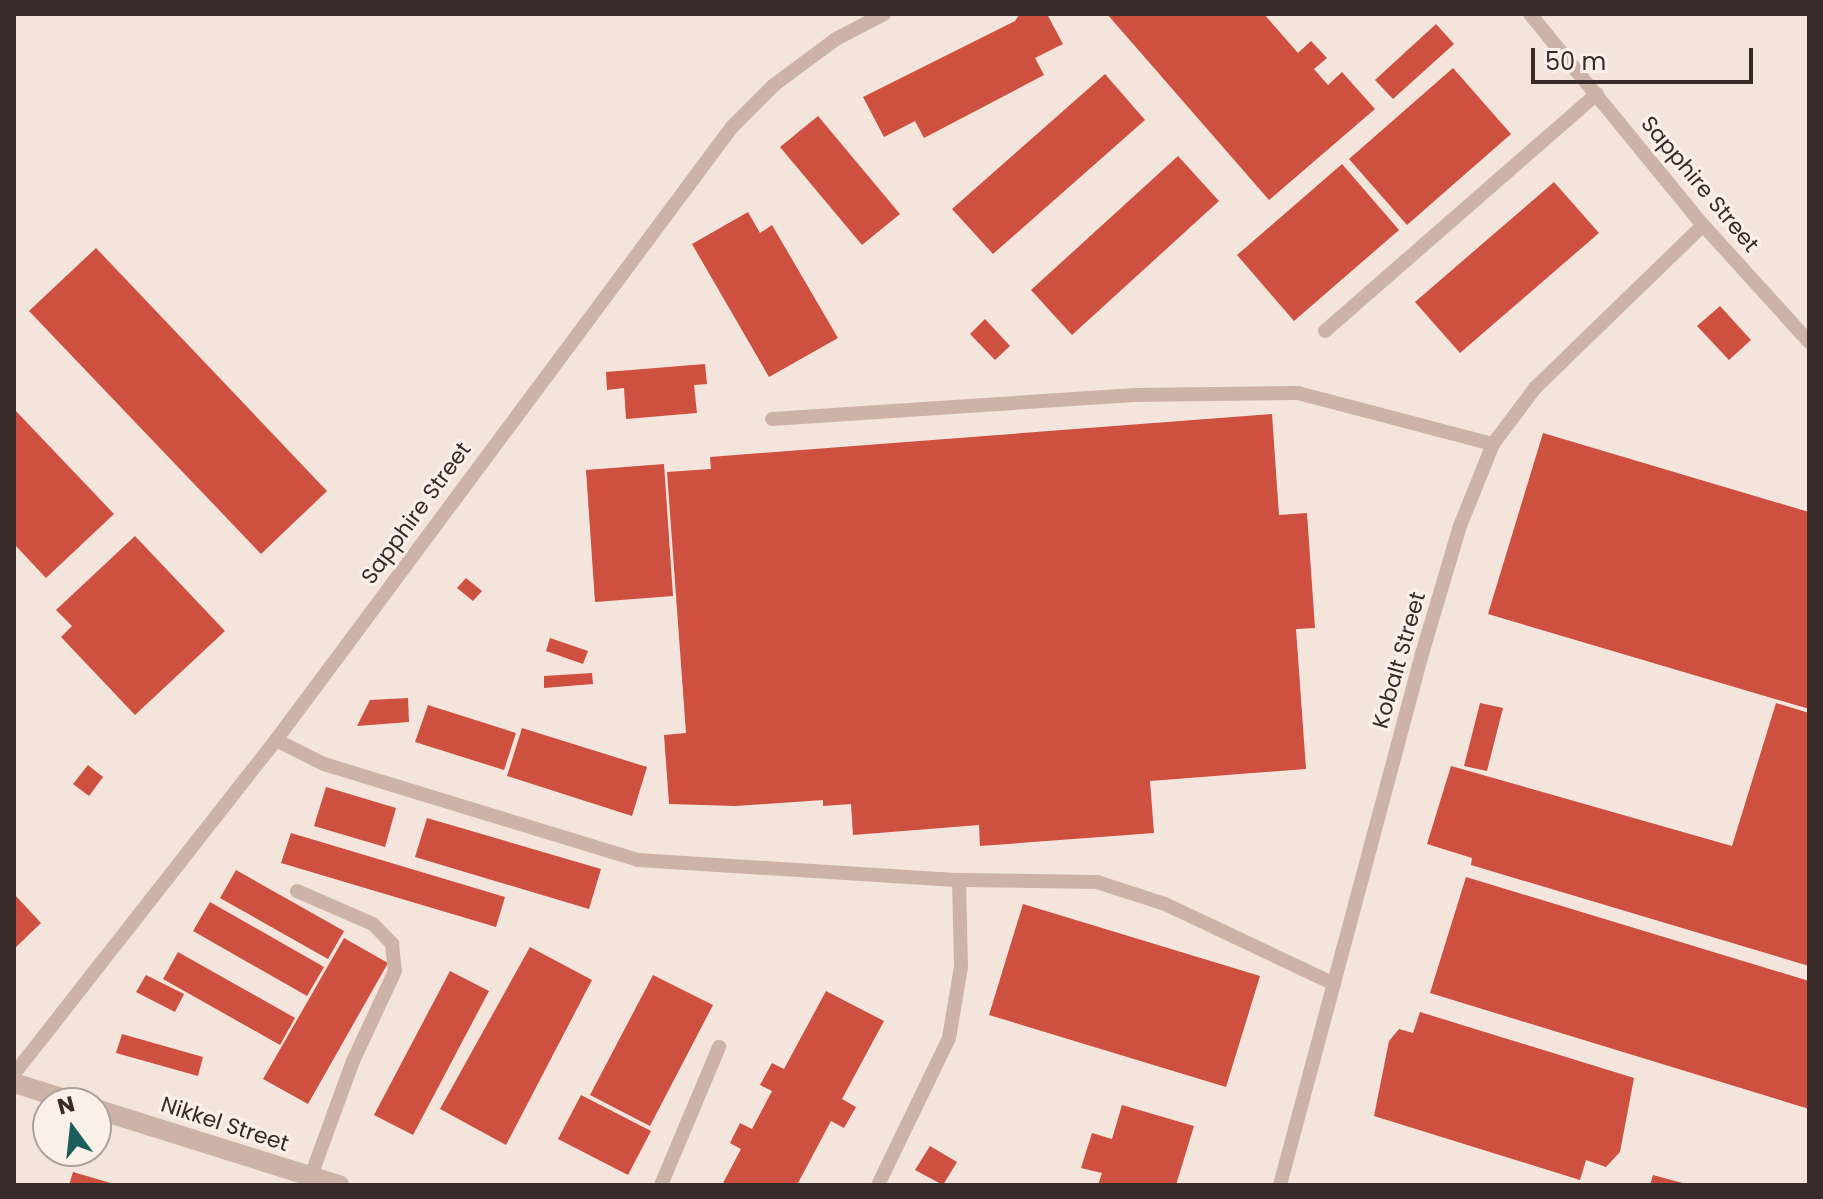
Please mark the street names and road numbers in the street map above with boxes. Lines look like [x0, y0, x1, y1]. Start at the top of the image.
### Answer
street label: Sapphire Street [1636, 111, 1764, 257]
street label: Sapphire Street [356, 437, 476, 589]
street label: Kobalt Street [1367, 589, 1431, 731]
street label: Nikkel Street [158, 1091, 292, 1157]

